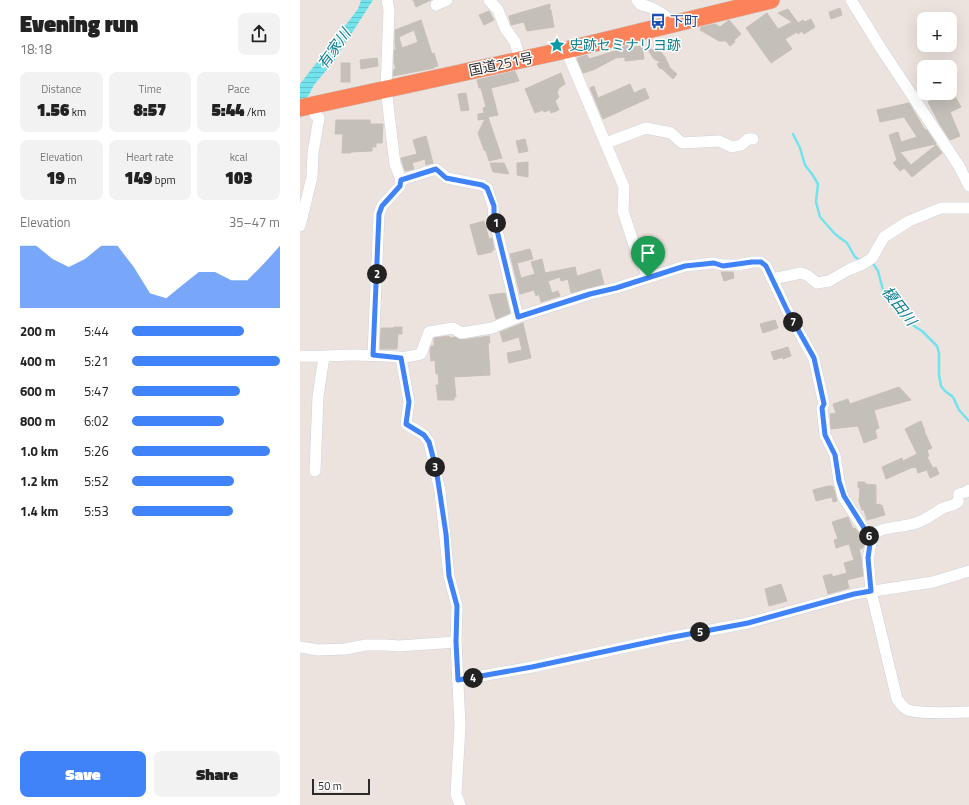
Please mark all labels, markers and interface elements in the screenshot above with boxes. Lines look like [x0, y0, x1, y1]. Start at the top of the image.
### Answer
text: Evening run [20, 7, 138, 41]
place label: 下町 [670, 10, 698, 31]
bus stop icon: 下町 [649, 12, 667, 30]
map controls [917, 12, 957, 100]
button: + [917, 12, 957, 52]
button: share [238, 13, 280, 55]
water label: 有家川 [311, 22, 357, 74]
place label: 史跡セミナリヨ跡 [569, 34, 681, 55]
place icon: 史跡セミナリヨ跡 [548, 36, 566, 54]
text: 18:18 [20, 39, 52, 59]
street label: 国道251号 [467, 46, 535, 81]
button: − [917, 60, 957, 100]
text: Distance [41, 81, 81, 97]
text: Time [139, 81, 161, 97]
text: Pace [228, 81, 250, 97]
text: 1.56 [36, 97, 69, 123]
text: 8:57 [134, 97, 166, 123]
text: 5:44 [211, 97, 244, 123]
text: km [69, 104, 86, 120]
text: /km [244, 104, 266, 120]
text: Elevation [40, 149, 83, 165]
text: Heart rate [126, 149, 174, 165]
text: kcal [230, 149, 248, 165]
text: 19 [46, 165, 65, 191]
text: 149 [124, 165, 152, 191]
text: 103 [225, 165, 253, 191]
text: m [65, 172, 76, 188]
text: bpm [152, 172, 176, 188]
text: Elevation [20, 212, 71, 232]
text: 35–47 m [229, 212, 280, 232]
pin: 1 [486, 213, 506, 233]
text: 1 [493, 215, 499, 231]
pin [631, 236, 665, 277]
icon: arrive [637, 242, 659, 264]
pin: 2 [367, 264, 387, 284]
text: 2 [374, 266, 380, 282]
water label: 榎田川 [876, 281, 924, 332]
pin: 7 [783, 312, 803, 332]
text: 7 [790, 314, 796, 330]
text: 200 m [20, 321, 56, 341]
text: 5:44 [84, 321, 109, 341]
text: 400 m [20, 351, 56, 371]
text: 5:21 [84, 351, 109, 371]
text: 600 m [20, 381, 56, 401]
text: 5:47 [84, 381, 109, 401]
text: 800 m [20, 411, 56, 431]
text: 6:02 [84, 411, 109, 431]
text: 1.0 km [20, 441, 58, 461]
text: 5:26 [84, 441, 109, 461]
pin: 3 [425, 457, 445, 477]
text: 3 [432, 459, 438, 475]
text: 1.2 km [20, 471, 58, 491]
text: 5:52 [84, 471, 109, 491]
text: 1.4 km [20, 501, 58, 521]
text: 5:53 [84, 501, 109, 521]
pin: 6 [859, 526, 879, 546]
text: 6 [866, 528, 872, 544]
pin: 5 [690, 622, 710, 642]
text: 5 [697, 624, 703, 640]
pin: 4 [463, 668, 483, 688]
text: 4 [470, 670, 476, 686]
button: Save [20, 751, 146, 797]
button: Share [154, 751, 280, 797]
scale bar [312, 777, 370, 796]
text: 50 m [318, 778, 342, 794]

